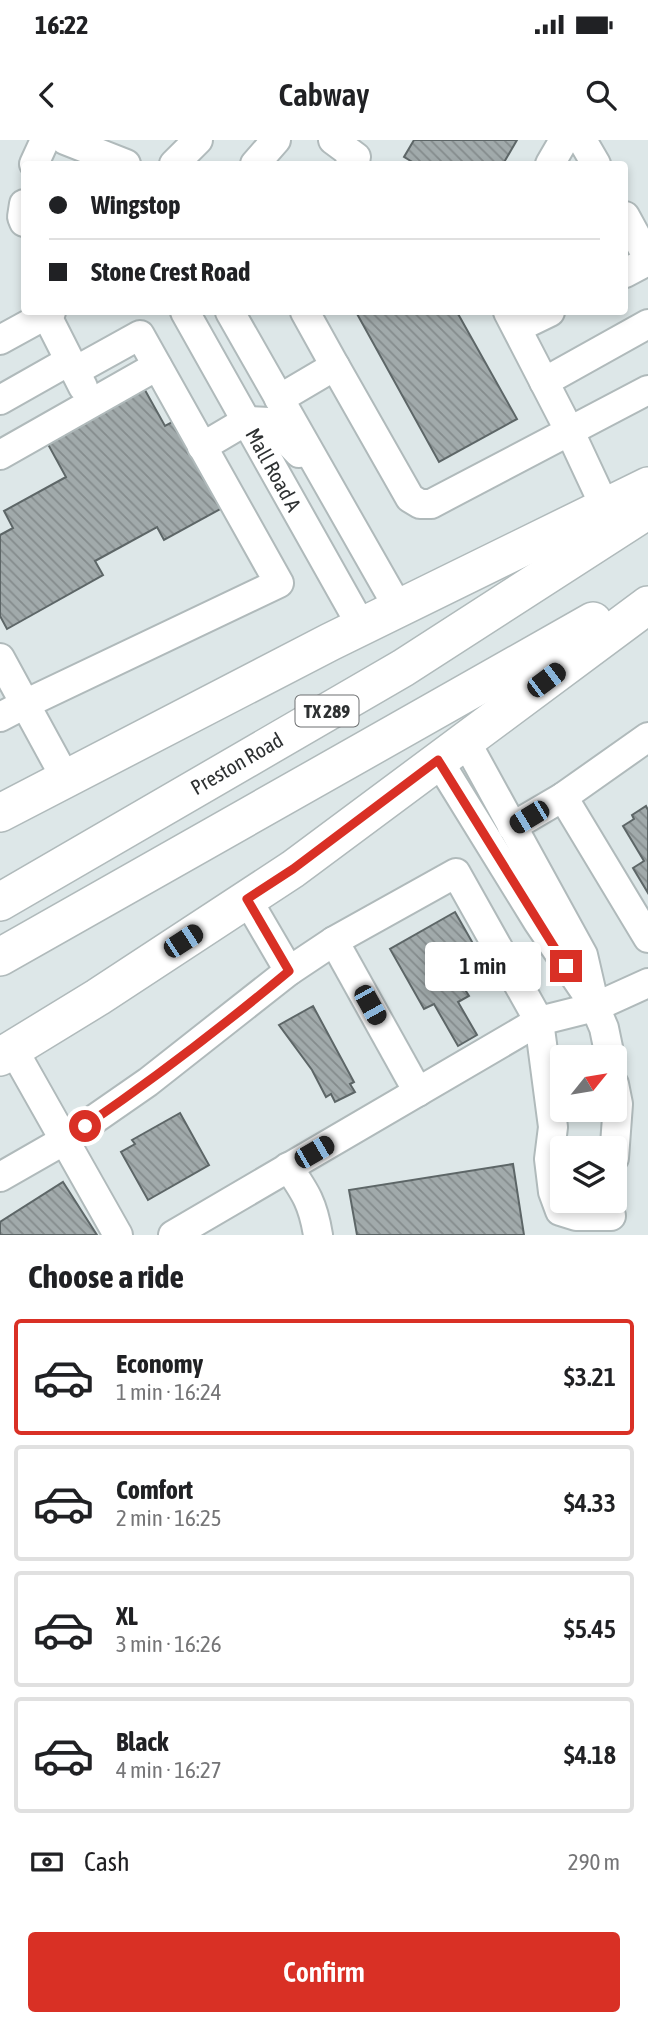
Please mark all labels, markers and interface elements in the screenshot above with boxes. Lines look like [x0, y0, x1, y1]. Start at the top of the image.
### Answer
text: 16:22 [35, 10, 89, 40]
icon: back [28, 76, 66, 114]
text: Cabway [279, 76, 369, 113]
icon: search [582, 76, 620, 114]
text: Wingstop [91, 190, 181, 220]
text: Stone Crest Road [91, 257, 250, 287]
street label: Mall Road A [241, 424, 307, 516]
car [523, 659, 570, 701]
road number: TX 289 [296, 696, 358, 726]
street label: Preston Road [186, 727, 287, 799]
car [506, 797, 553, 837]
car [160, 921, 207, 961]
callout: 1 min [426, 942, 542, 990]
route end [550, 950, 582, 982]
text: 1 min [460, 953, 506, 979]
car [351, 982, 390, 1028]
north arrow [550, 1045, 626, 1122]
map controls [550, 1045, 627, 1213]
route start [69, 1110, 101, 1142]
car [291, 1132, 338, 1172]
button: layers [550, 1136, 627, 1213]
text: Choose a ride [28, 1258, 184, 1295]
icon: car [32, 1346, 95, 1409]
text: Economy [116, 1349, 203, 1379]
text: $3.21 [564, 1362, 616, 1392]
text: 1 min · 16:24 [116, 1379, 222, 1405]
icon: car [32, 1472, 95, 1535]
text: Comfort [116, 1475, 193, 1505]
text: $4.33 [564, 1488, 616, 1518]
text: 2 min · 16:25 [116, 1505, 222, 1531]
icon: car [32, 1598, 95, 1661]
text: XL [116, 1601, 138, 1631]
text: $5.45 [564, 1614, 616, 1644]
text: 3 min · 16:26 [116, 1631, 222, 1657]
icon: car [32, 1724, 95, 1787]
text: Black [116, 1727, 168, 1757]
text: $4.18 [564, 1740, 616, 1770]
text: 4 min · 16:27 [116, 1757, 222, 1783]
icon: cash [28, 1843, 66, 1881]
text: Cash [84, 1847, 130, 1877]
text: 290 m [568, 1849, 620, 1875]
button: Confirm [28, 1932, 620, 2012]

